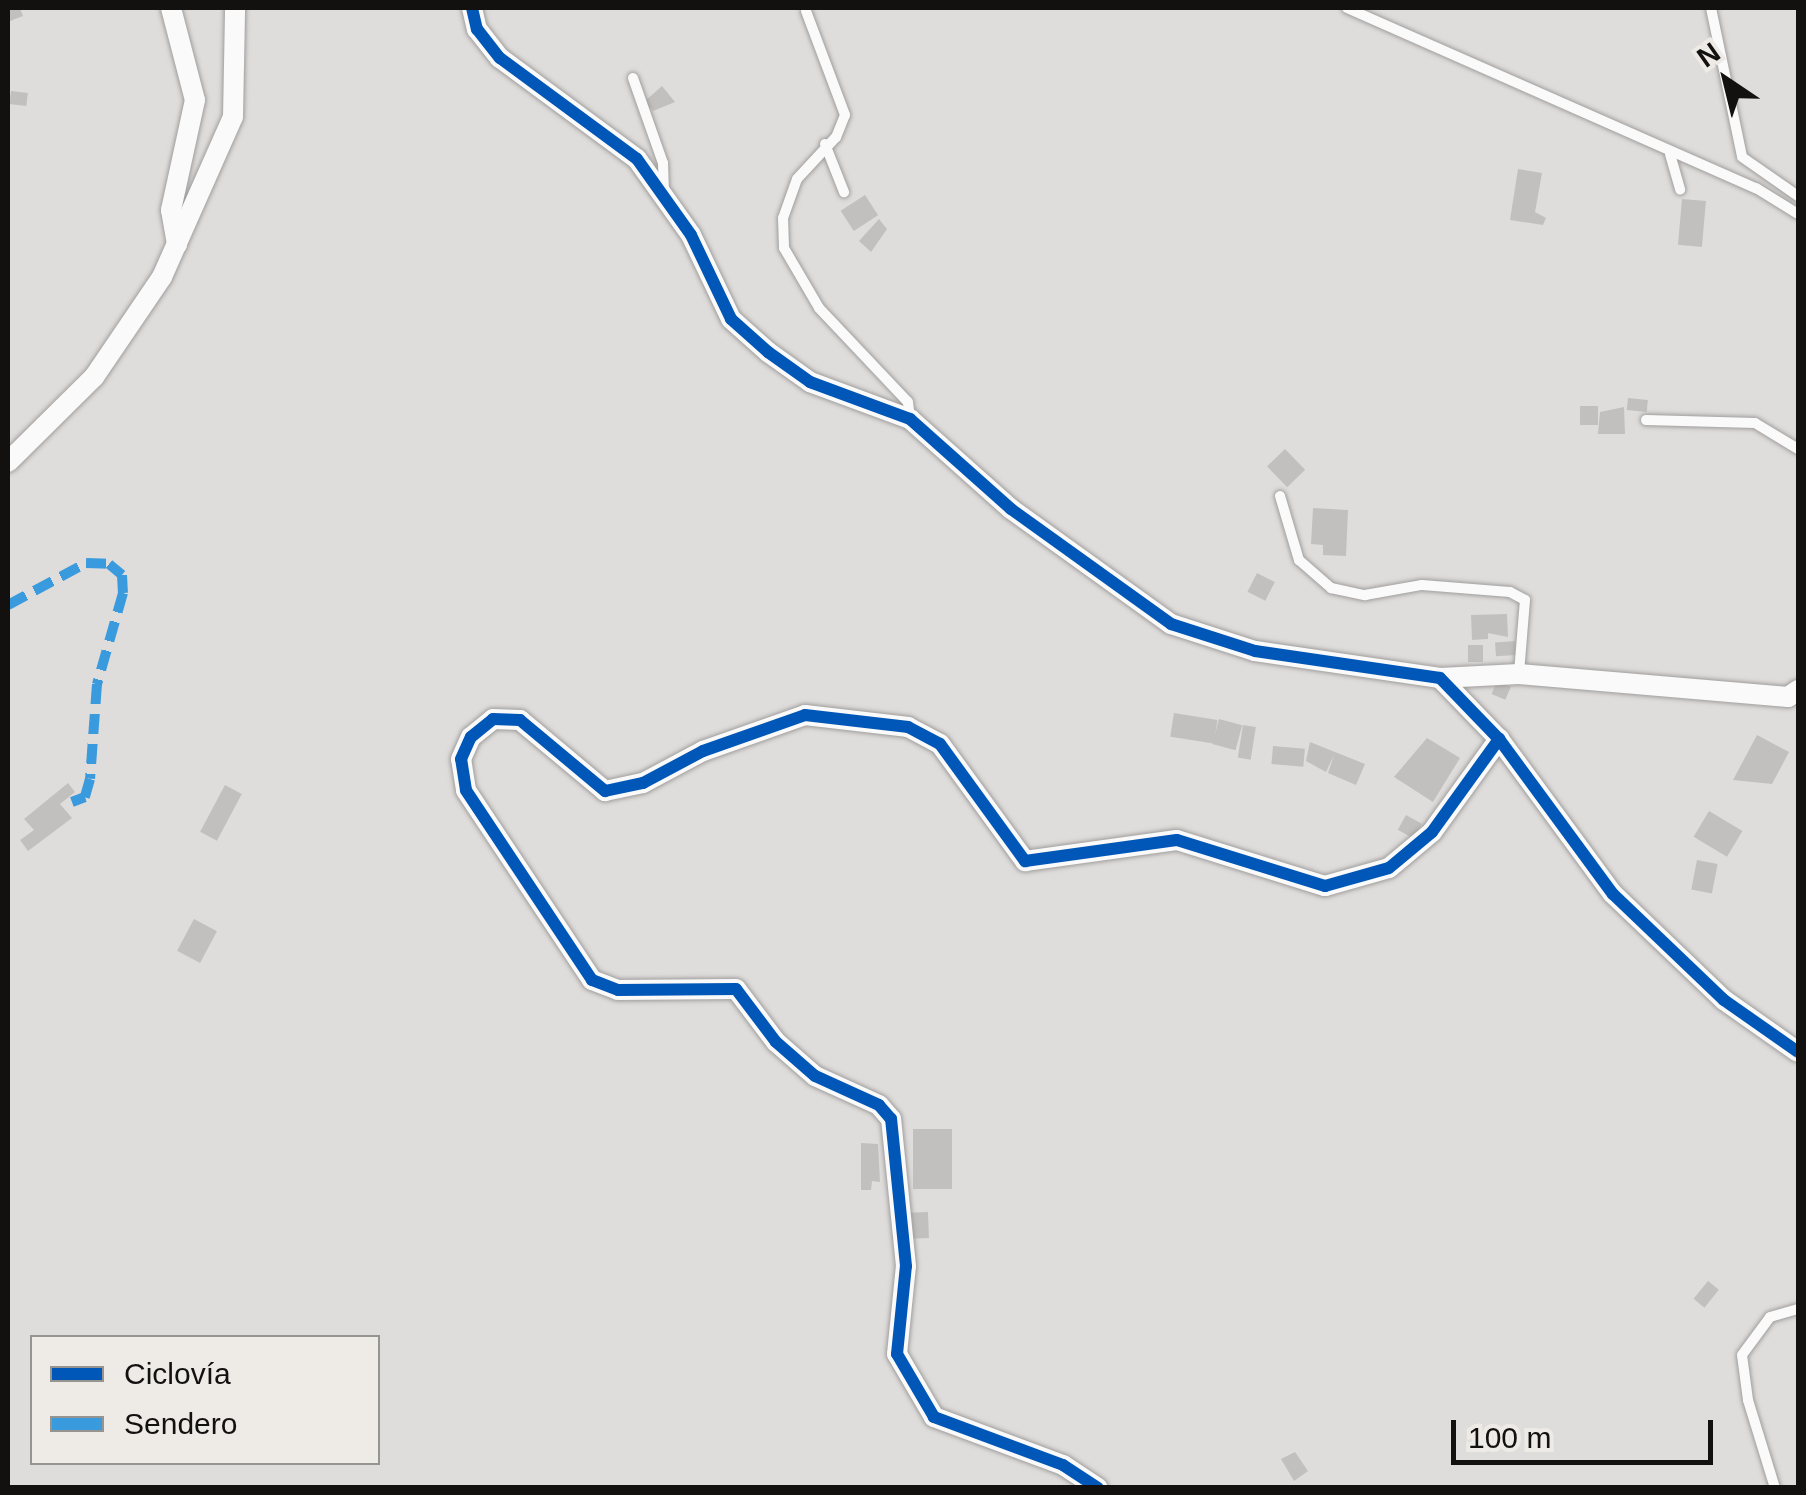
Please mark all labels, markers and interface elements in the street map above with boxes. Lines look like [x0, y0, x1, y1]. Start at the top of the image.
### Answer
north arrow [1676, 30, 1776, 130]
text: N [1691, 37, 1726, 74]
legend [30, 1335, 380, 1465]
text: Ciclovía [124, 1357, 231, 1390]
scale bar [1456, 1400, 1718, 1462]
text: Sendero [124, 1407, 237, 1440]
text: 100 m [1468, 1421, 1551, 1454]

